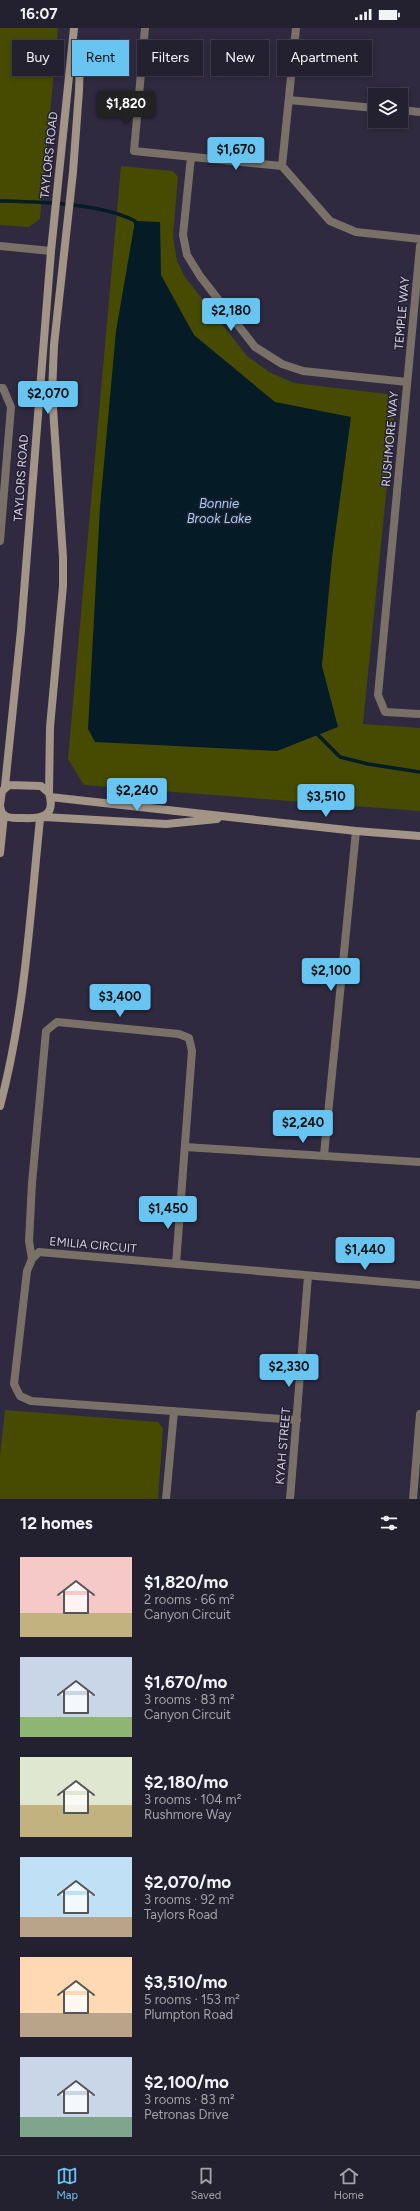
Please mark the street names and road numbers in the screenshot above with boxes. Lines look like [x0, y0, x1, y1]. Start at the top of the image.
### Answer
street label: TAYLORS ROAD [37, 111, 61, 199]
street label: TEMPLE WAY [392, 275, 412, 350]
street label: RUSHMORE WAY [379, 390, 401, 487]
street label: TAYLORS ROAD [11, 434, 31, 522]
street label: EMILIA CIRCUIT [49, 1234, 138, 1256]
street label: KYAH STREET [273, 1407, 293, 1485]

